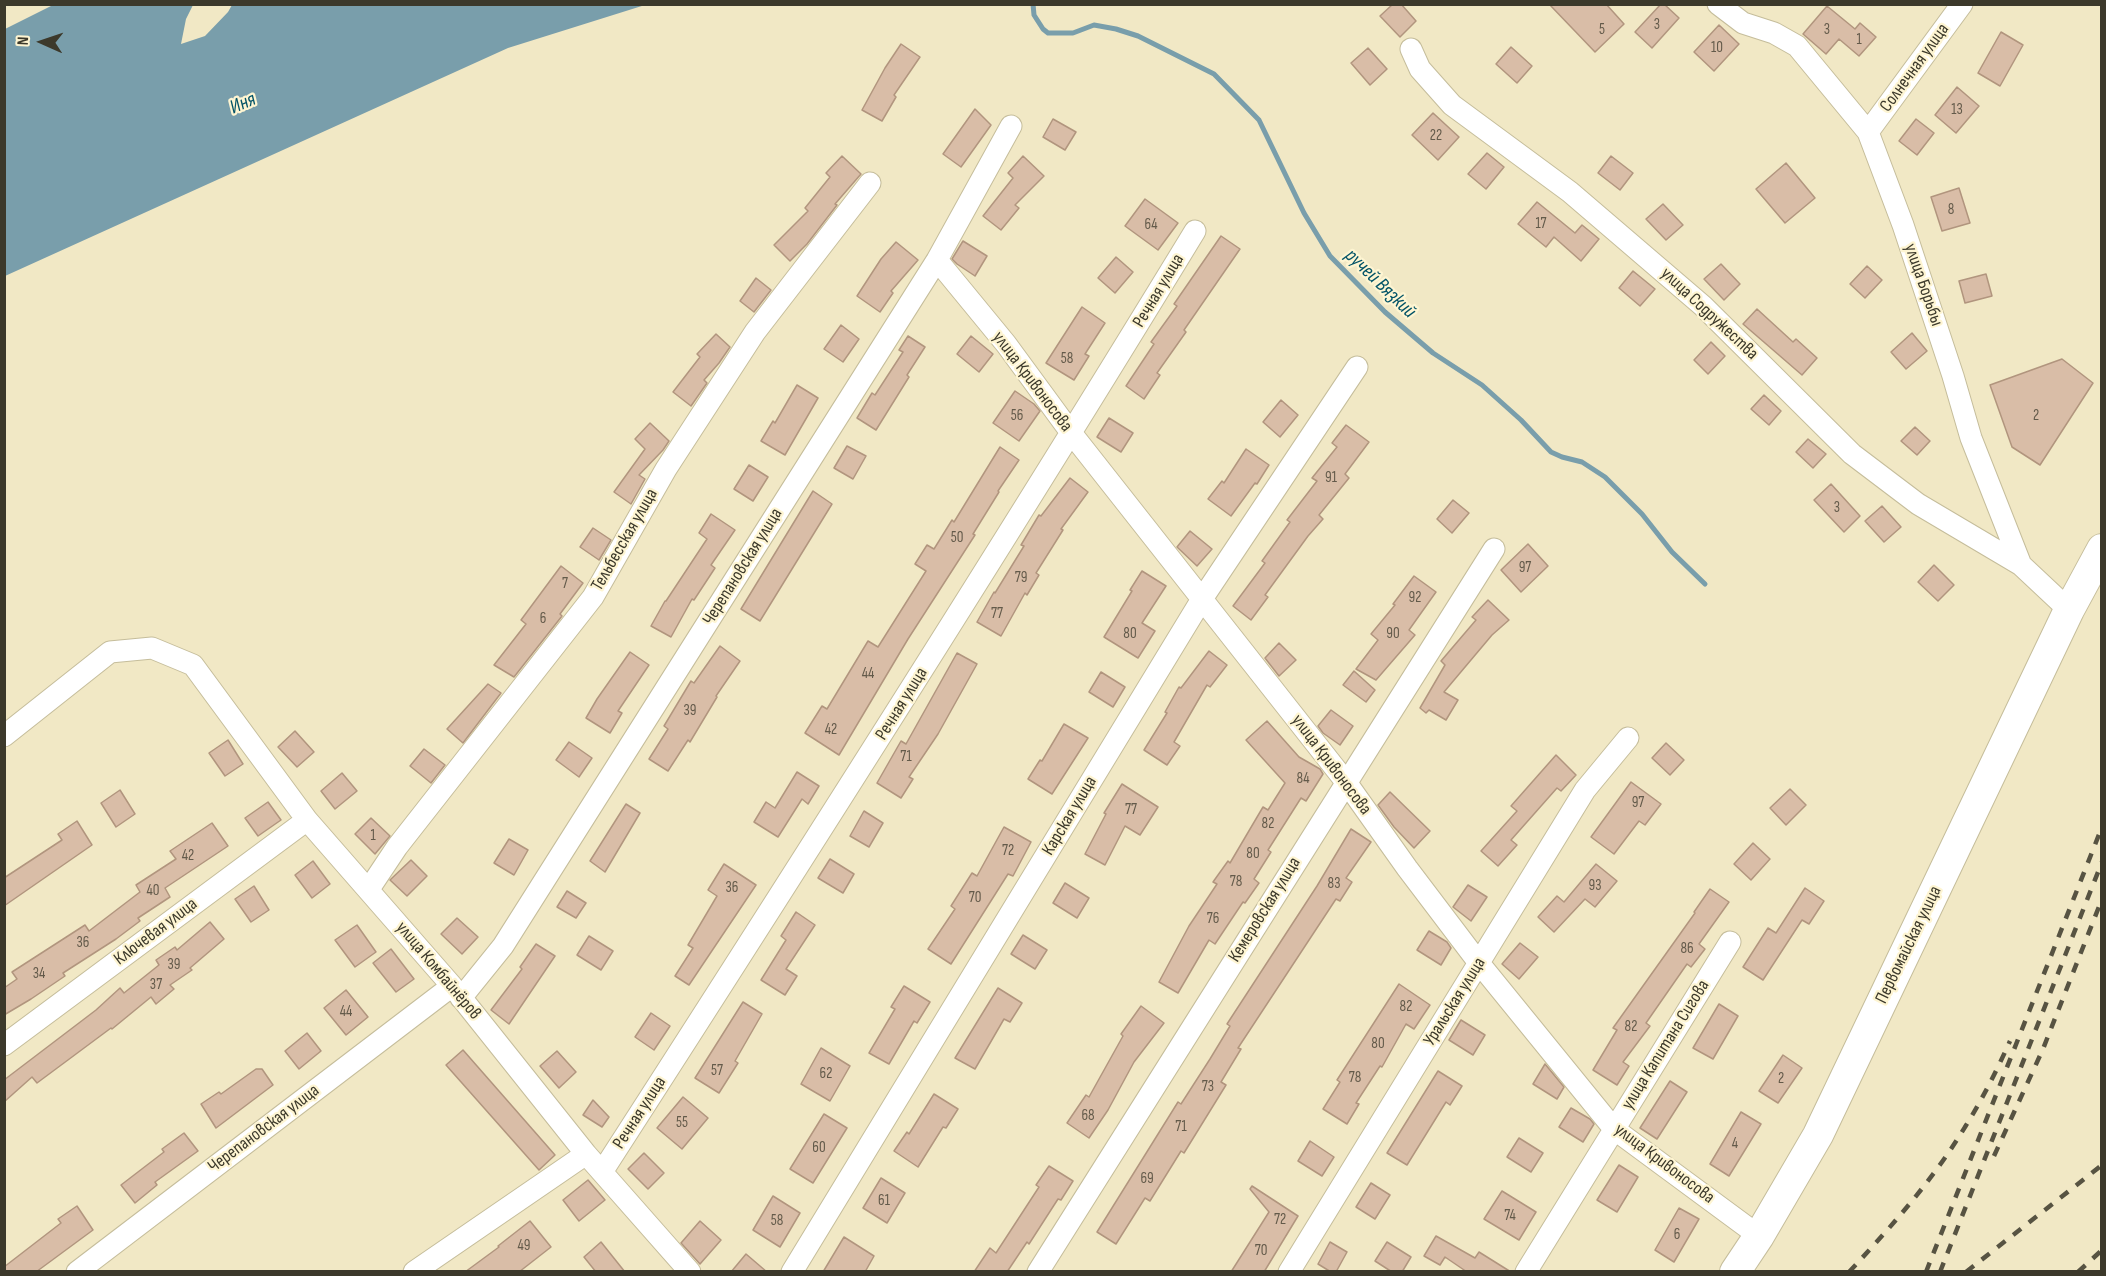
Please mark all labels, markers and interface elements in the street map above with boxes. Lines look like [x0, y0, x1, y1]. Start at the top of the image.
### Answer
north arrow [12, 12, 72, 72]
house number: 3 [1654, 16, 1660, 34]
street label: Солнечная улица [1876, 20, 1954, 116]
house number: 5 [1599, 21, 1605, 39]
house number: 3 [1824, 21, 1830, 39]
house number: 1 [1856, 31, 1862, 49]
text: N [14, 36, 33, 46]
house number: 10 [1711, 39, 1723, 57]
water label: Иня [226, 88, 260, 120]
house number: 13 [1951, 101, 1963, 119]
house number: 22 [1430, 127, 1442, 145]
house number: 8 [1948, 201, 1954, 219]
house number: 17 [1535, 215, 1547, 233]
house number: 64 [1144, 216, 1158, 234]
street label: улица Борьбы [1899, 241, 1947, 329]
water label: ручей Вязкий [1339, 244, 1421, 324]
street label: Речная улица [1129, 250, 1189, 332]
street label: улица Содружества [1656, 263, 1762, 365]
street label: улица Кривоносова [987, 328, 1077, 436]
house number: 58 [1061, 350, 1073, 368]
house number: 56 [1011, 407, 1023, 425]
house number: 2 [2033, 407, 2039, 425]
house number: 91 [1325, 469, 1337, 487]
street label: Тельбесская улица [587, 485, 663, 595]
house number: 3 [1834, 499, 1840, 517]
street label: Черепановская улица [698, 505, 788, 629]
house number: 50 [951, 529, 963, 547]
house number: 97 [1519, 559, 1531, 577]
house number: 79 [1015, 569, 1027, 587]
house number: 7 [562, 575, 568, 593]
house number: 92 [1409, 589, 1421, 607]
house number: 77 [991, 605, 1003, 623]
house number: 6 [540, 610, 546, 628]
house number: 80 [1123, 625, 1137, 643]
house number: 90 [1386, 625, 1400, 643]
street label: Речная улица [871, 664, 933, 744]
house number: 44 [862, 665, 874, 683]
house number: 39 [684, 702, 696, 720]
street label: улица Кривоносова [1286, 711, 1376, 819]
house number: 42 [825, 721, 837, 739]
house number: 71 [900, 748, 912, 766]
house number: 84 [1296, 770, 1310, 788]
street label: Карская улица [1038, 773, 1102, 859]
house number: 97 [1632, 794, 1644, 812]
house number: 77 [1125, 801, 1137, 819]
house number: 82 [1262, 815, 1274, 833]
house number: 1 [370, 827, 376, 845]
house number: 72 [1002, 842, 1014, 860]
house number: 80 [1246, 845, 1260, 863]
house number: 42 [182, 847, 194, 865]
street label: Кемеровская улица [1224, 854, 1306, 966]
house number: 78 [1230, 873, 1242, 891]
house number: 83 [1328, 875, 1340, 893]
house number: 93 [1589, 877, 1601, 895]
house number: 36 [726, 879, 738, 897]
house number: 40 [147, 882, 159, 900]
street label: Первомайская улица [1871, 883, 1947, 1007]
house number: 70 [969, 889, 981, 907]
street label: Ключевая улица [110, 894, 202, 970]
house number: 76 [1207, 910, 1219, 928]
street label: улица Комбайнёров [391, 918, 485, 1024]
house number: 36 [77, 934, 89, 952]
house number: 86 [1680, 940, 1694, 958]
street label: Уральская улица [1419, 954, 1491, 1050]
house number: 39 [168, 956, 180, 974]
house number: 34 [33, 965, 45, 983]
house number: 37 [150, 976, 162, 994]
street label: улица Капитана Сигова [1617, 976, 1715, 1114]
house number: 82 [1400, 998, 1412, 1016]
house number: 44 [340, 1003, 352, 1021]
house number: 82 [1625, 1018, 1637, 1036]
house number: 80 [1371, 1035, 1385, 1053]
house number: 57 [711, 1062, 723, 1080]
house number: 62 [820, 1065, 832, 1083]
house number: 78 [1349, 1069, 1361, 1087]
house number: 2 [1778, 1070, 1784, 1088]
street label: Речная улица [609, 1073, 671, 1153]
house number: 73 [1202, 1078, 1214, 1096]
street label: Черепановская улица [204, 1080, 324, 1178]
house number: 68 [1081, 1107, 1095, 1125]
house number: 55 [676, 1114, 688, 1132]
house number: 71 [1175, 1118, 1187, 1136]
street label: улица Кривоносова [1610, 1119, 1718, 1209]
house number: 4 [1732, 1135, 1738, 1153]
house number: 60 [812, 1139, 826, 1157]
house number: 69 [1140, 1170, 1154, 1188]
house number: 61 [878, 1192, 890, 1210]
house number: 74 [1504, 1207, 1516, 1225]
house number: 72 [1274, 1211, 1286, 1229]
house number: 58 [771, 1212, 783, 1230]
house number: 6 [1674, 1226, 1680, 1244]
house number: 49 [518, 1237, 530, 1255]
house number: 70 [1255, 1242, 1267, 1260]

